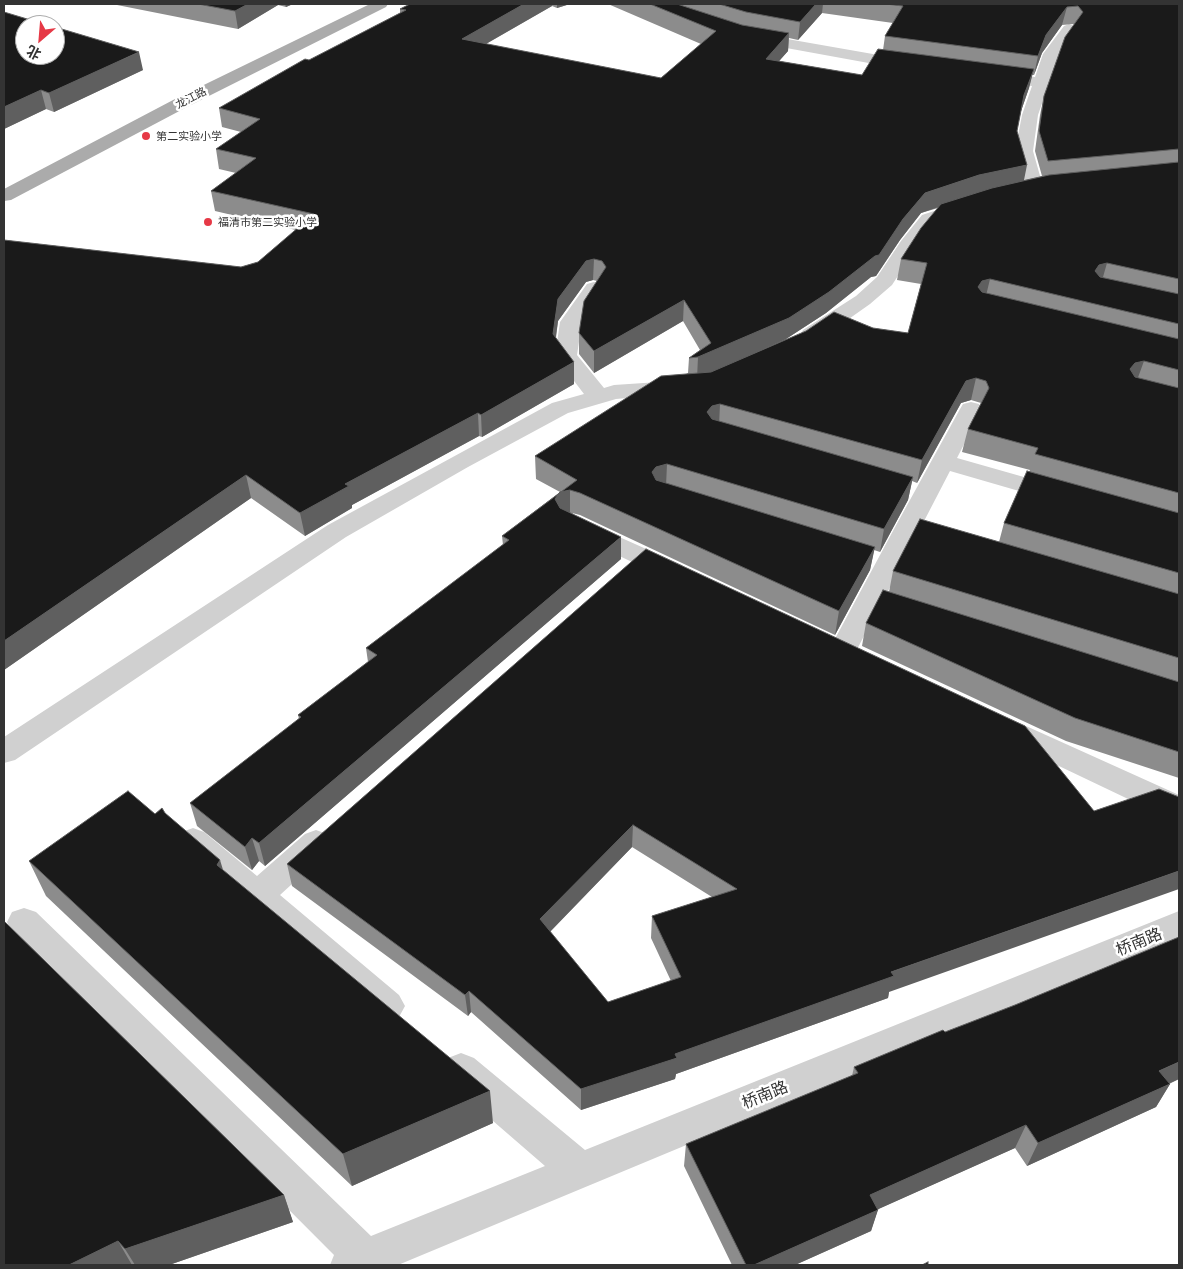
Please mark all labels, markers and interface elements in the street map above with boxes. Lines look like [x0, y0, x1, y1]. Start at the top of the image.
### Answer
north arrow [15, 15, 65, 65]
text: 北 [23, 42, 44, 64]
street label: 龙江路 [173, 85, 209, 111]
place label: 第二实验小学 [156, 129, 222, 143]
marker: 第二实验小学 [140, 130, 152, 142]
place label: 福清市第二实验小学 [218, 215, 317, 229]
marker: 福清市第二实验小学 [202, 216, 214, 228]
street label: 桥南路 [1113, 924, 1165, 960]
street label: 桥南路 [739, 1077, 791, 1113]

